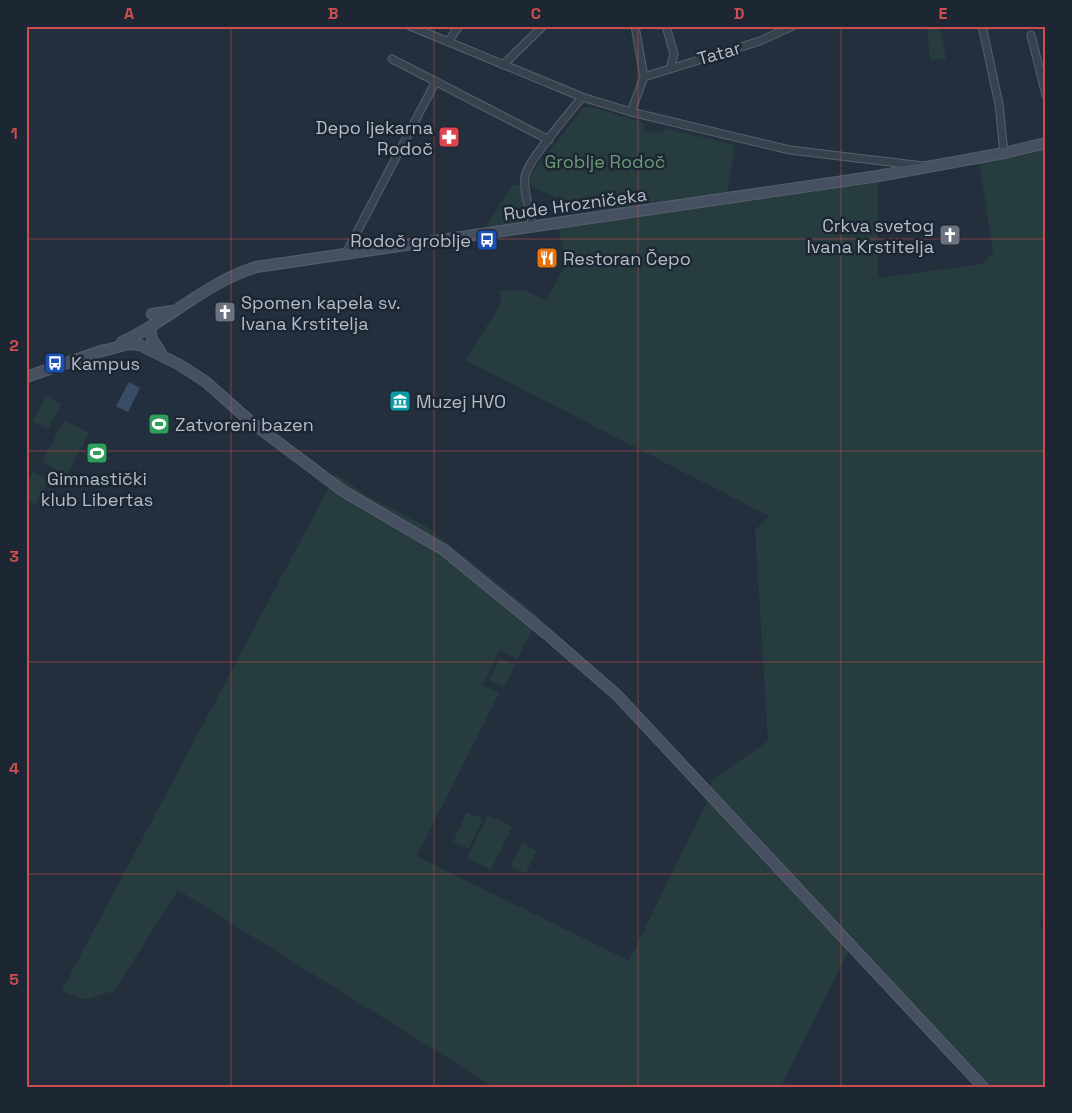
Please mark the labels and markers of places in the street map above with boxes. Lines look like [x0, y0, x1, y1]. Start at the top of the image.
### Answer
place label: Depo ljekarna Rodoč [316, 116, 433, 160]
pharmacy icon: Depo ljekarna Rodoč [437, 125, 461, 149]
place label: Crkva svetog Ivana Krstitelja [806, 214, 934, 258]
church icon: Crkva svetog Ivana Krstitelja [938, 223, 962, 247]
bus stop icon: Rodoč groblje [475, 228, 499, 252]
place label: Rodoč groblje [350, 229, 471, 252]
restaurant icon: Restoran Čepo [535, 246, 559, 270]
place label: Restoran Čepo [563, 247, 691, 270]
place label: Spomen kapela sv. Ivana Krstitelja [241, 291, 401, 335]
church icon: Spomen kapela sv. Ivana Krstitelja [213, 300, 237, 324]
bus stop icon: Kampus [43, 351, 67, 375]
place label: Kampus [71, 352, 140, 375]
museum icon: Muzej HVO [388, 389, 412, 413]
place label: Muzej HVO [416, 390, 506, 413]
sports icon: Zatvoreni bazen [147, 412, 171, 436]
place label: Zatvoreni bazen [175, 413, 314, 436]
sports icon: Gimnastički klub Libertas [85, 441, 109, 465]
place label: Gimnastički klub Libertas [41, 467, 153, 511]

